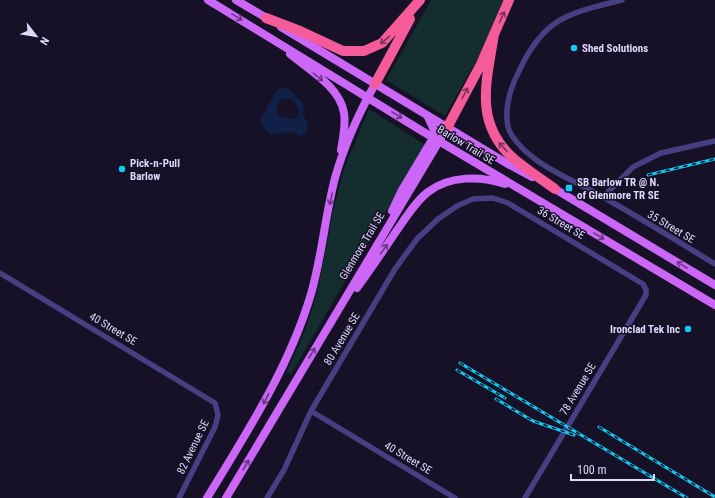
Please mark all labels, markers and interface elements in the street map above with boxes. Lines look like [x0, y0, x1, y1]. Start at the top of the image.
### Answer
one-way arrow [498, 11, 506, 23]
one-way arrow [231, 14, 243, 22]
north arrow [16, 16, 56, 56]
text: N [37, 35, 51, 47]
one-way arrow [380, 35, 390, 44]
place label: Shed Solutions [582, 42, 648, 55]
marker: Shed Solutions [569, 43, 579, 53]
one-way arrow [313, 73, 323, 82]
one-way arrow [462, 87, 470, 99]
one-way arrow [391, 112, 403, 120]
street label: Barlow Trail SE [435, 123, 497, 167]
one-way arrow [498, 142, 508, 152]
place label: Pick-n-Pull Barlow [130, 157, 180, 183]
marker: Pick-n-Pull Barlow [117, 164, 127, 174]
place label: SB Barlow TR @ N. of Glenmore TR SE [577, 176, 660, 202]
marker: SB Barlow TR @ N. of Glenmore TR SE [564, 183, 574, 193]
one-way arrow [326, 192, 334, 205]
street label: 36 Street SE [535, 204, 587, 242]
street label: 35 Street SE [645, 208, 697, 246]
street label: Glenmore Trail SE [337, 209, 388, 282]
one-way arrow [593, 233, 605, 241]
one-way arrow [380, 243, 388, 254]
one-way arrow [676, 261, 688, 269]
street label: 40 Street SE [87, 310, 139, 348]
street label: 80 Avenue SE [321, 310, 363, 368]
place label: Ironclad Tek Inc [610, 323, 680, 336]
marker: Ironclad Tek Inc [683, 324, 693, 334]
one-way arrow [309, 347, 317, 359]
street label: 78 Avenue SE [557, 360, 599, 418]
one-way arrow [262, 393, 270, 405]
street label: 82 Avenue SE [174, 417, 212, 476]
street label: 40 Street SE [382, 439, 434, 477]
scale bar [571, 456, 654, 482]
one-way arrow [242, 459, 250, 471]
text: 100 m [577, 463, 607, 477]

